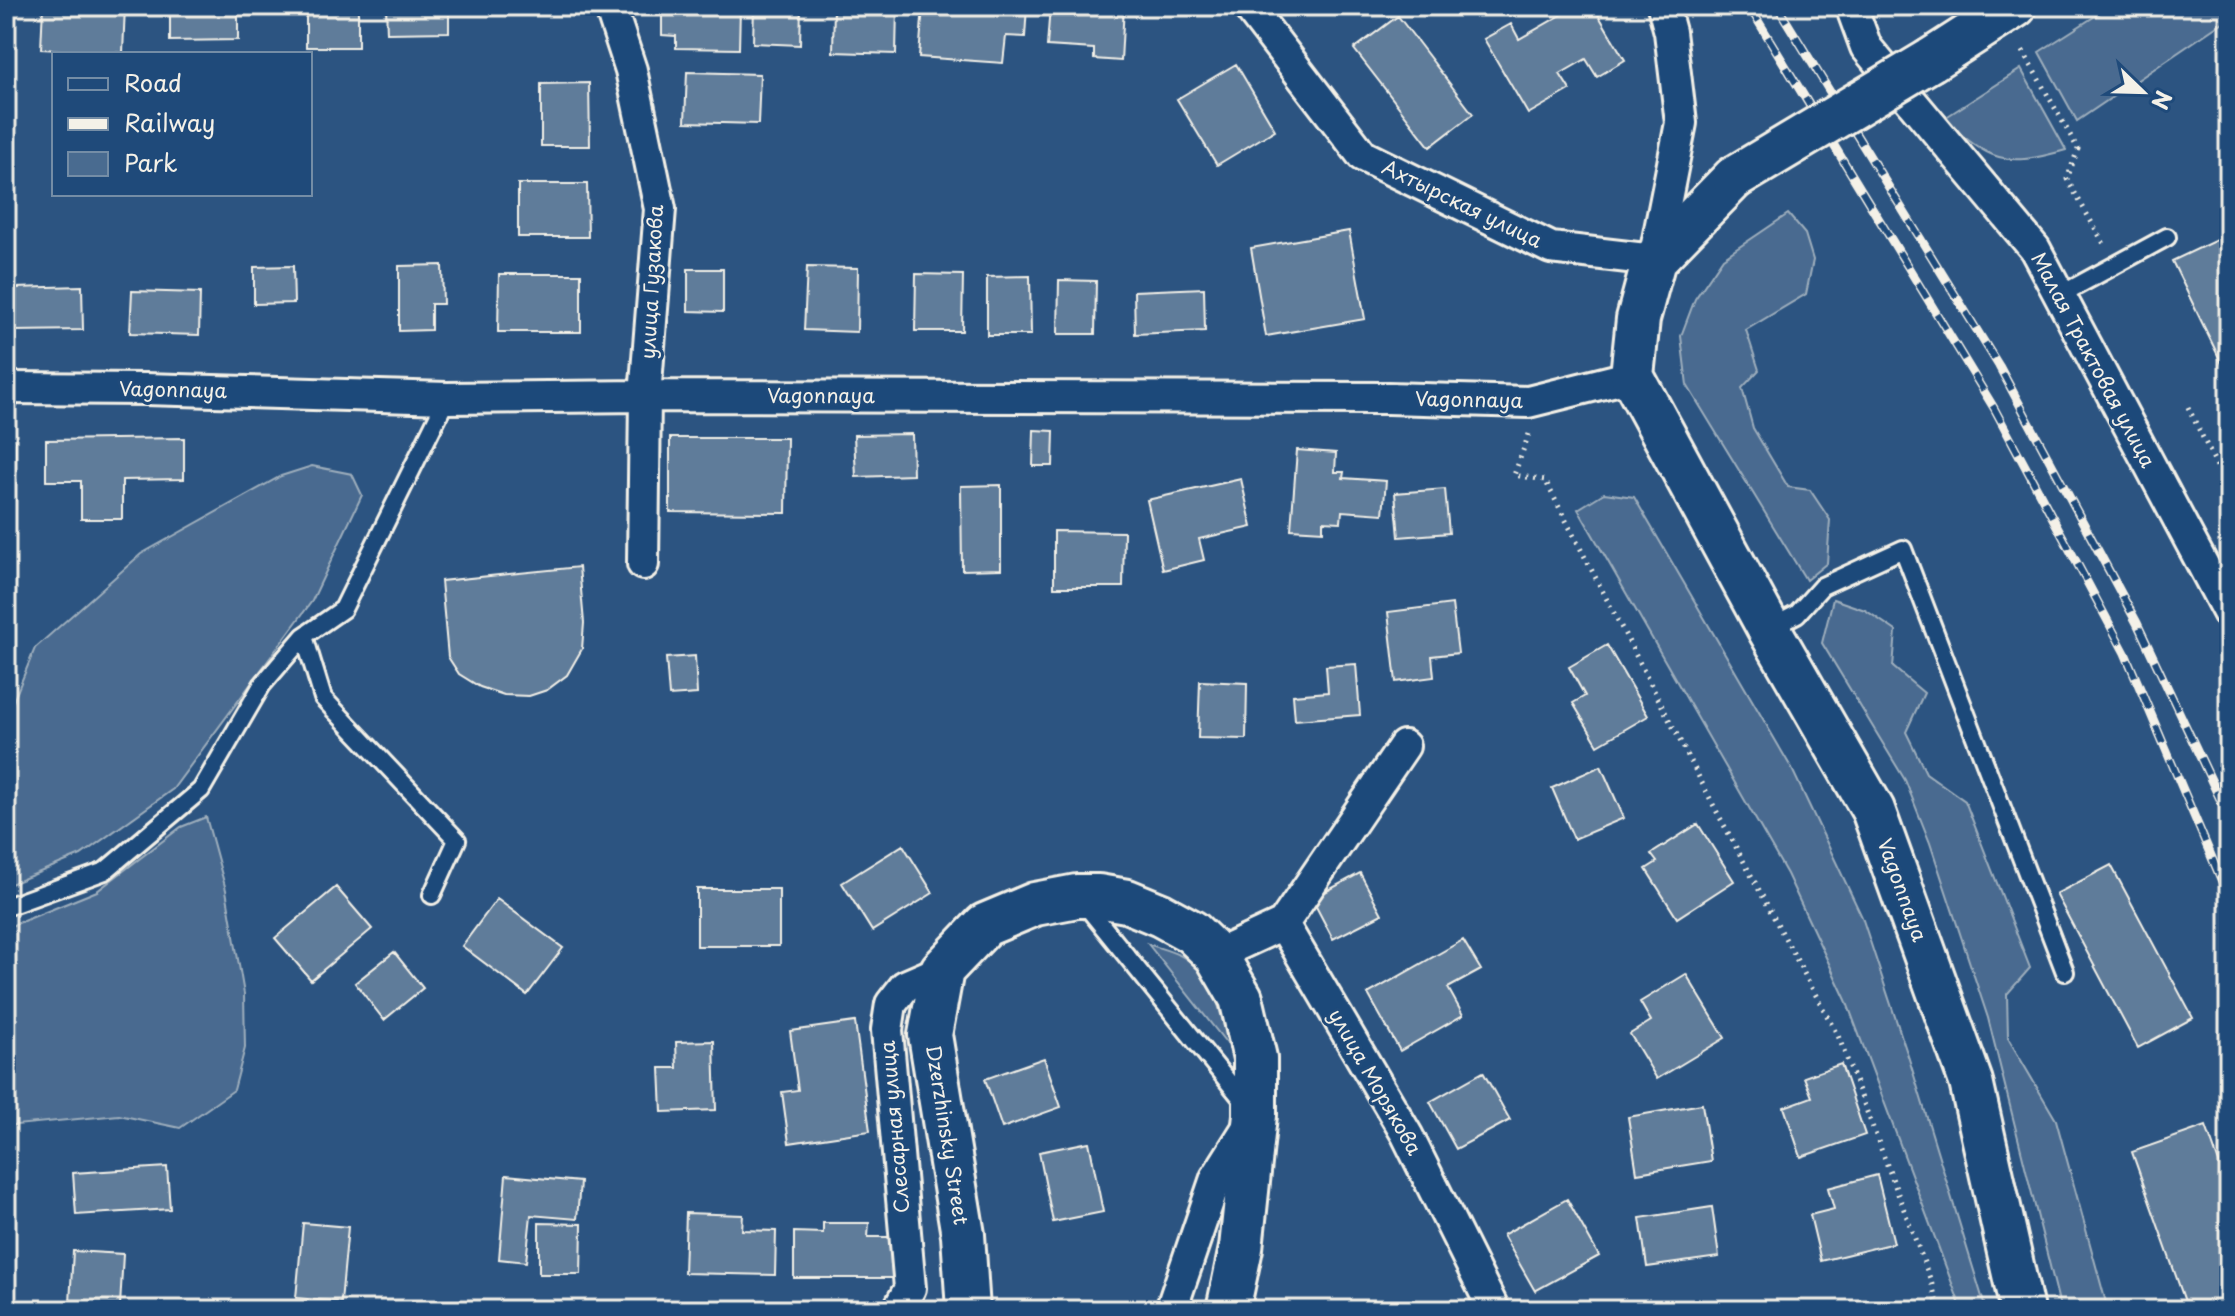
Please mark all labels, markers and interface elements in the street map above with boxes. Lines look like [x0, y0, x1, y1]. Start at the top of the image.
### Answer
legend [52, 52, 312, 196]
north arrow [2103, 52, 2183, 132]
text: Road [124, 64, 182, 100]
text: N [2144, 86, 2181, 115]
text: Railway [124, 104, 215, 140]
text: Park [124, 144, 178, 180]
street label: Ахтырская улица [1377, 151, 1548, 255]
street label: улица Гузакова [632, 203, 670, 360]
street label: Малая Трактовая улица [2024, 246, 2164, 473]
street label: Vagonnaya [119, 373, 228, 405]
street label: Vagonnaya [767, 380, 875, 410]
street label: Vagonnaya [1415, 383, 1524, 415]
street label: Vagonnaya [1870, 834, 1936, 946]
street label: улица Морякова [1322, 1003, 1430, 1161]
street label: Слесарная улица [871, 1039, 916, 1215]
street label: Dzerzhinsky Street [919, 1043, 977, 1227]

